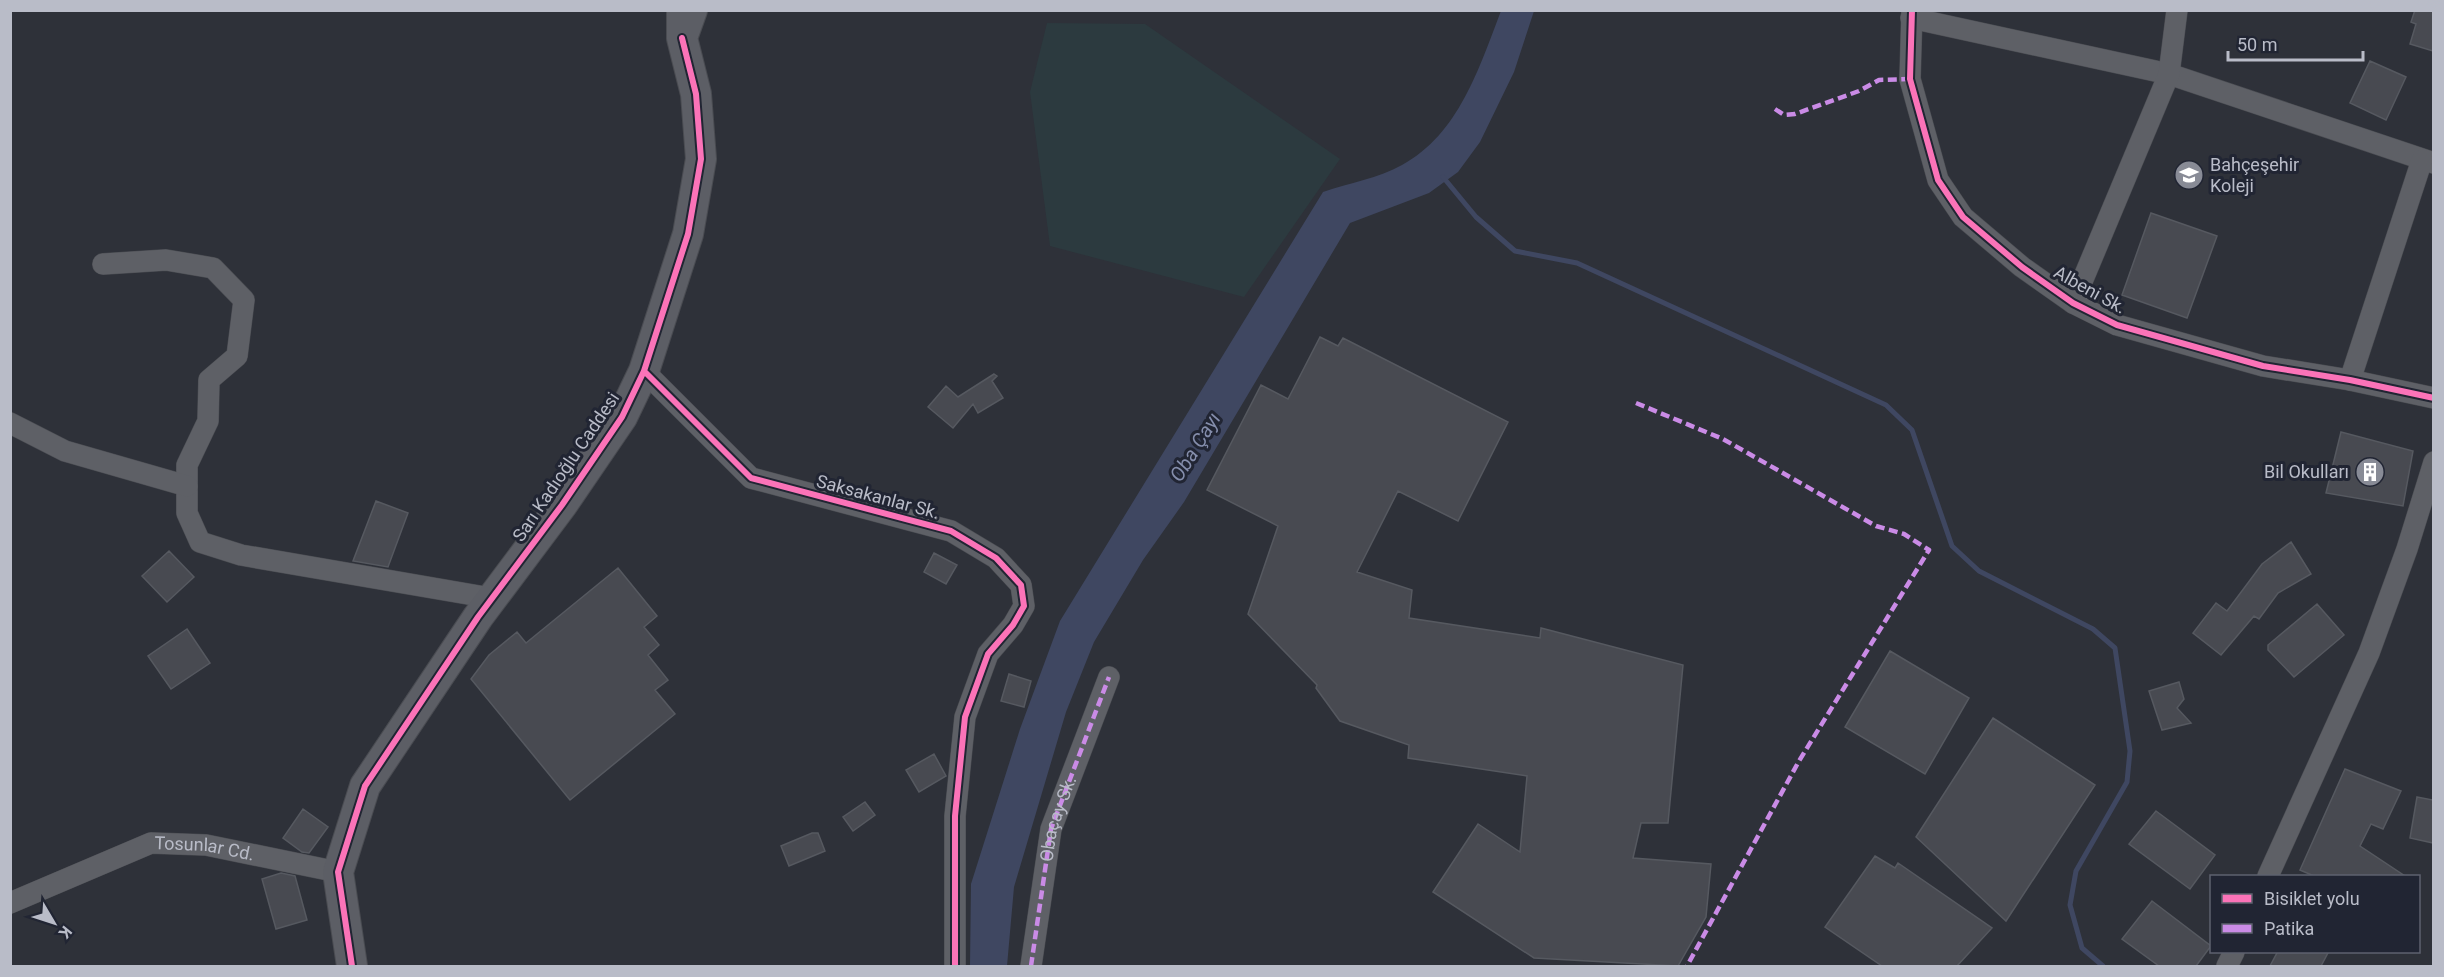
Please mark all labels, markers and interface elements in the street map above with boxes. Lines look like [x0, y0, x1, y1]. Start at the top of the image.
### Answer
scale bar [2228, 24, 2363, 62]
text: 50 m [2237, 34, 2277, 55]
place label: Bahçeşehir Koleji [2210, 154, 2299, 196]
school or university icon: Bahçeşehir Koleji [2173, 159, 2205, 191]
street label: Albeni Sk. [2051, 261, 2130, 318]
street label: Sarı Kadıoğlu Caddesi [508, 388, 623, 545]
water label: Oba Çayı [1164, 408, 1226, 486]
building icon: Bil Okulları [2354, 456, 2386, 488]
place label: Bil Okulları [2264, 461, 2349, 482]
street label: Saksakanlar Sk. [814, 470, 942, 523]
street label: Obaçay Sk. [1035, 773, 1080, 863]
street label: Tosunlar Cd. [154, 832, 256, 865]
legend [2210, 875, 2420, 953]
text: Bisiklet yolu [2264, 888, 2360, 909]
north arrow [24, 893, 84, 953]
text: Patika [2264, 918, 2314, 939]
text: K [54, 922, 76, 943]

